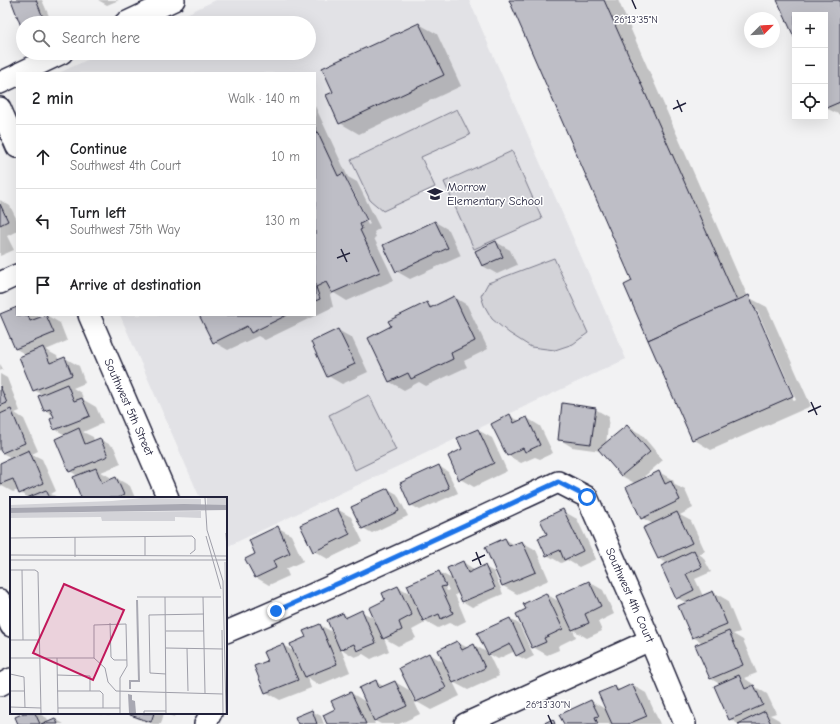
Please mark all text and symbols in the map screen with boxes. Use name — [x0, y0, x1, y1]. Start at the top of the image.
north arrow — [744, 12, 780, 48]
map controls — [792, 12, 828, 120]
button: + — [792, 12, 828, 48]
text: 26°13'35"N — [614, 14, 658, 26]
search box — [16, 16, 316, 60]
icon: search — [30, 27, 52, 49]
text: Search here — [62, 29, 140, 47]
button: − — [792, 48, 828, 84]
button: locate — [792, 84, 828, 120]
text: 2 min — [32, 89, 73, 108]
text: Walk · 140 m — [228, 91, 300, 106]
text: Continue — [70, 140, 127, 158]
icon: ahead — [32, 146, 54, 168]
text: 10 m — [272, 149, 300, 164]
text: Southwest 4th Court — [70, 158, 181, 173]
place label: Morrow Elementary School — [447, 180, 543, 208]
school or university icon: Morrow Elementary School — [426, 185, 444, 203]
text: Turn left — [70, 204, 126, 222]
icon: left — [32, 210, 54, 232]
text: 130 m — [265, 213, 300, 228]
text: Southwest 75th Way — [70, 222, 180, 237]
icon: arrive — [32, 274, 54, 296]
text: Arrive at destination — [70, 276, 201, 294]
street label: Southwest 5th Street — [101, 356, 157, 458]
route start — [578, 488, 596, 506]
inset map — [10, 497, 227, 714]
street label: Southwest 4th Court — [603, 546, 657, 645]
route end — [267, 602, 285, 620]
text: 26°13'30"N — [526, 699, 570, 711]

